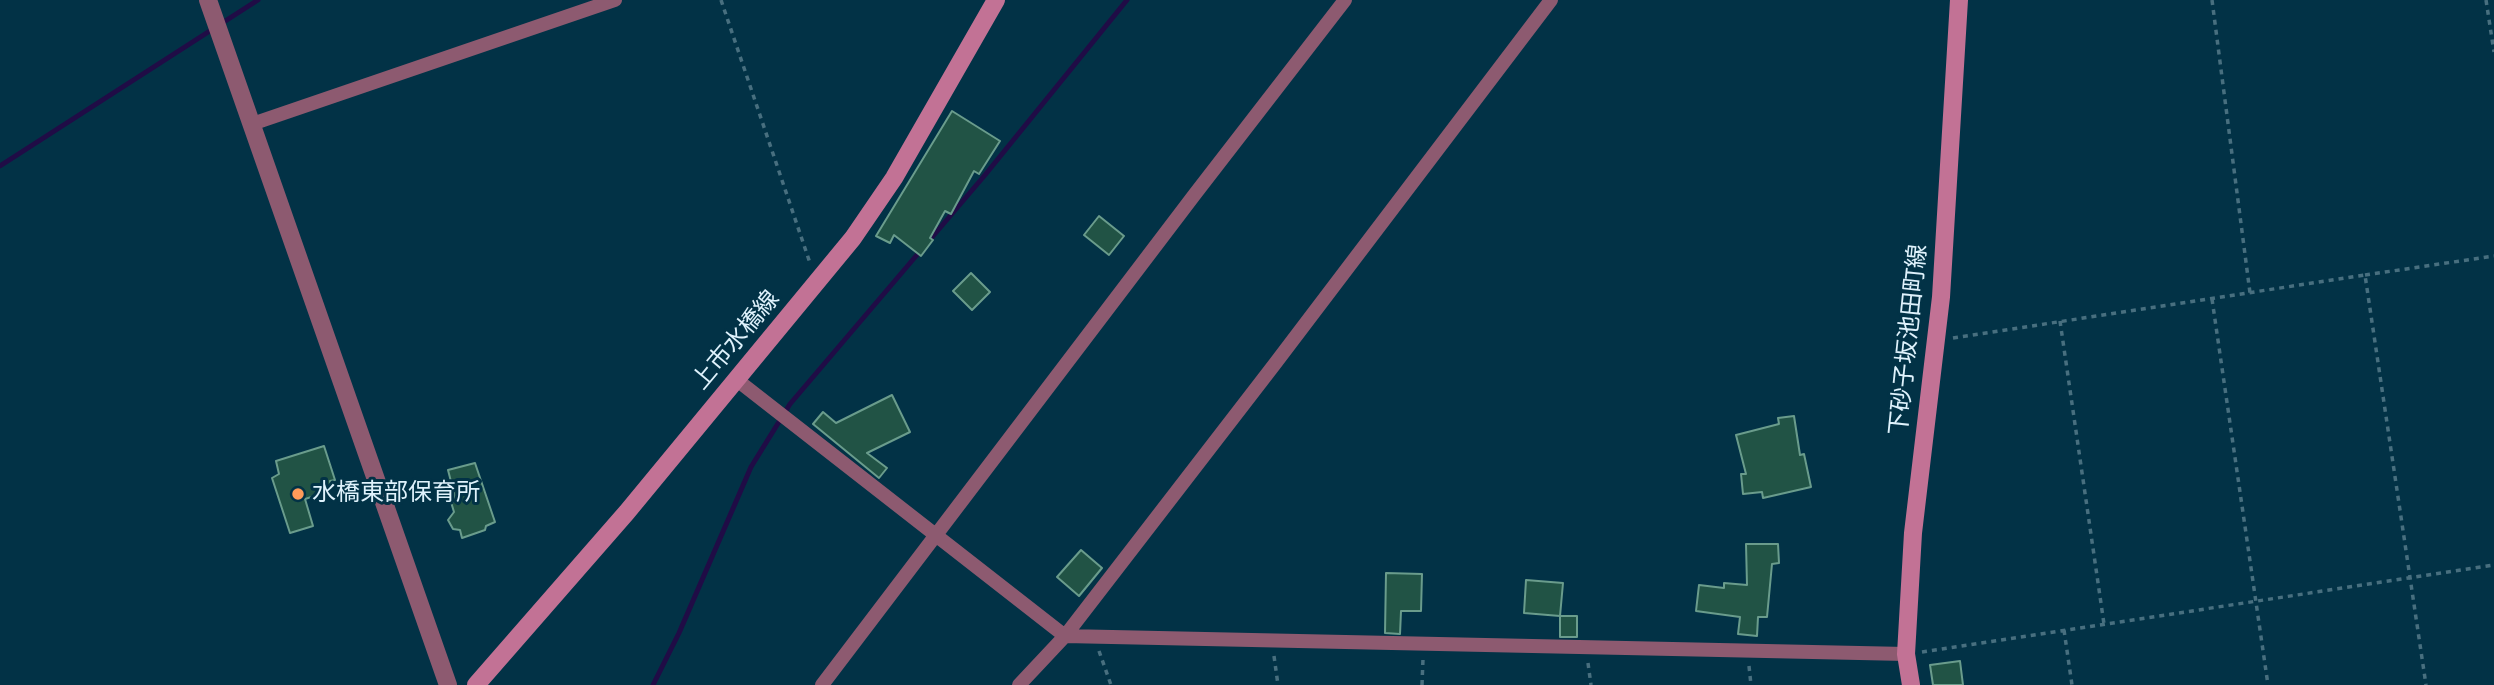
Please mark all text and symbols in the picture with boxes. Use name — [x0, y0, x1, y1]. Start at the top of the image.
street label: 下砂子坂池田町線 — [1886, 243, 1934, 437]
street label: 上市水橋線 — [687, 286, 787, 396]
place label: 水橋東部保育所 — [312, 480, 480, 508]
marker: 水橋東部保育所 — [290, 486, 306, 502]

